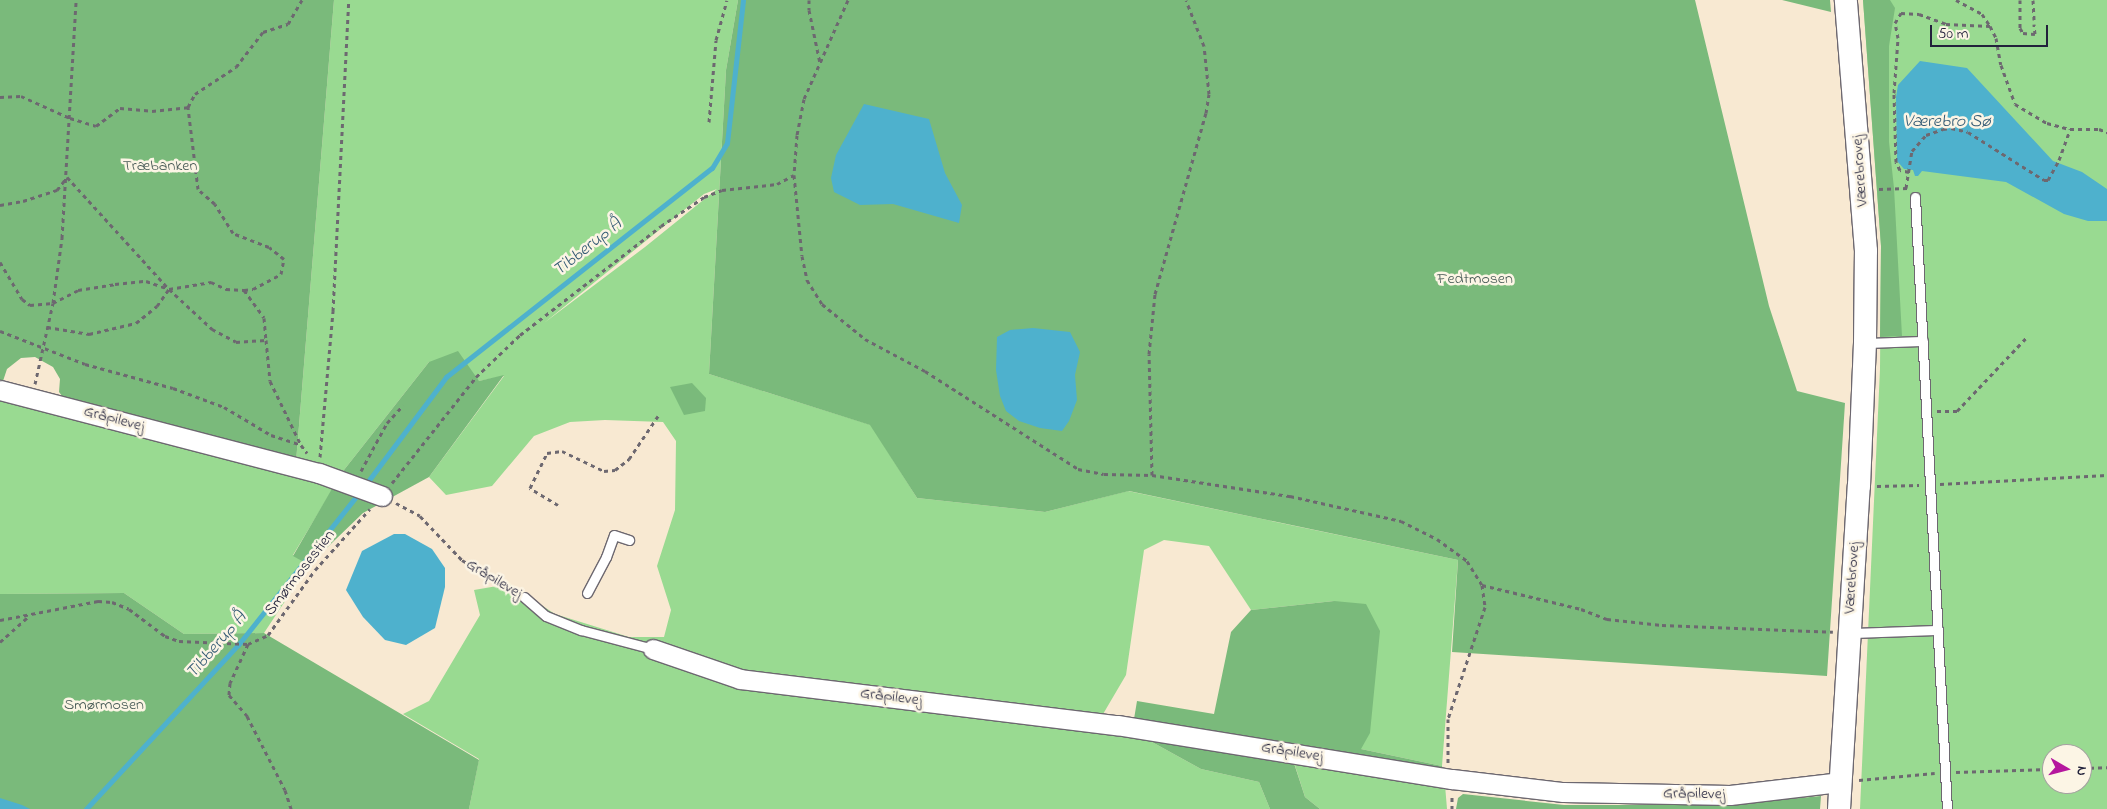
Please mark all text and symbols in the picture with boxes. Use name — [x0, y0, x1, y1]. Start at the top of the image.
scale bar — [1932, 15, 2050, 47]
text: 50 m — [1938, 23, 1968, 45]
water label: Værebro Sø — [1903, 111, 1991, 133]
street label: Værebrovej — [1848, 134, 1872, 208]
park label: Træbanken — [123, 156, 197, 176]
water label: Tibberup Å — [549, 214, 627, 282]
park label: Fedtmosen — [1437, 269, 1513, 289]
street label: Gråpilevej — [82, 402, 146, 436]
street label: Smørmosestien — [261, 526, 339, 620]
street label: Værebrovej — [1840, 541, 1864, 615]
street label: Gråpilevej — [462, 555, 526, 603]
water label: Tibberup Å — [182, 608, 252, 684]
street label: Gråpilevej — [859, 684, 923, 710]
park label: Smørmosen — [64, 695, 144, 715]
street label: Gråpilevej — [1260, 738, 1324, 766]
north arrow — [2042, 744, 2092, 794]
text: N — [2070, 765, 2092, 777]
street label: Gråpilevej — [1663, 784, 1725, 804]

